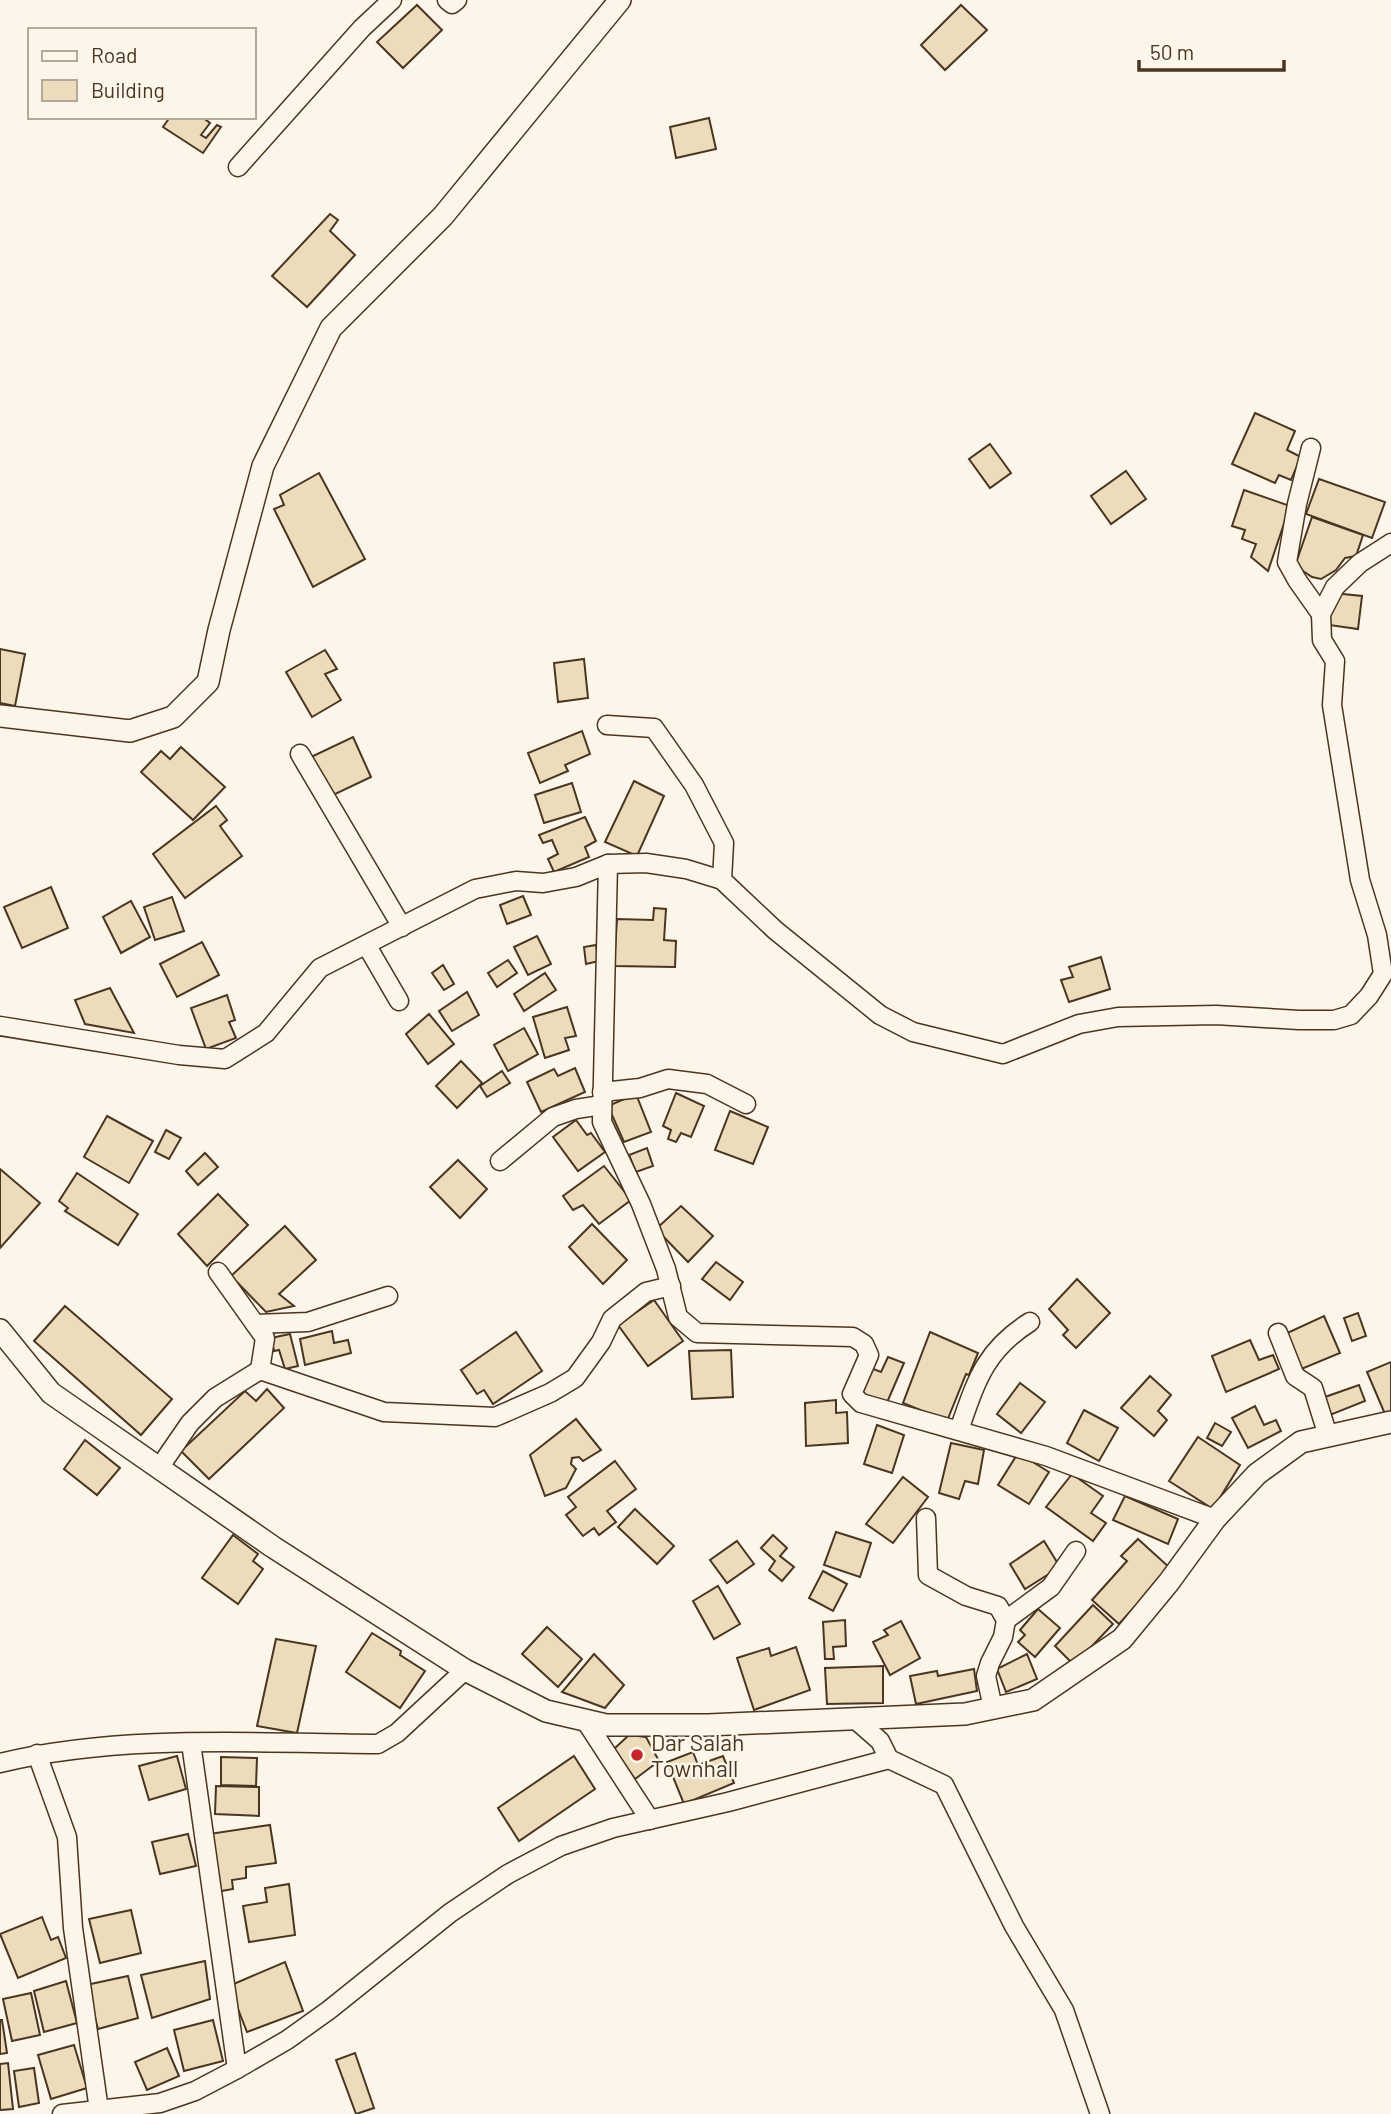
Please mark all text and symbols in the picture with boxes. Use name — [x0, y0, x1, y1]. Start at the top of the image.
legend — [28, 28, 256, 119]
scale bar — [1139, 28, 1284, 72]
text: 50 m — [1150, 39, 1194, 64]
text: Road — [91, 42, 137, 67]
text: Building — [91, 77, 165, 102]
place label: Dar Salah Townhall — [651, 1728, 744, 1782]
marker: Dar Salah Townhall — [629, 1747, 645, 1763]

